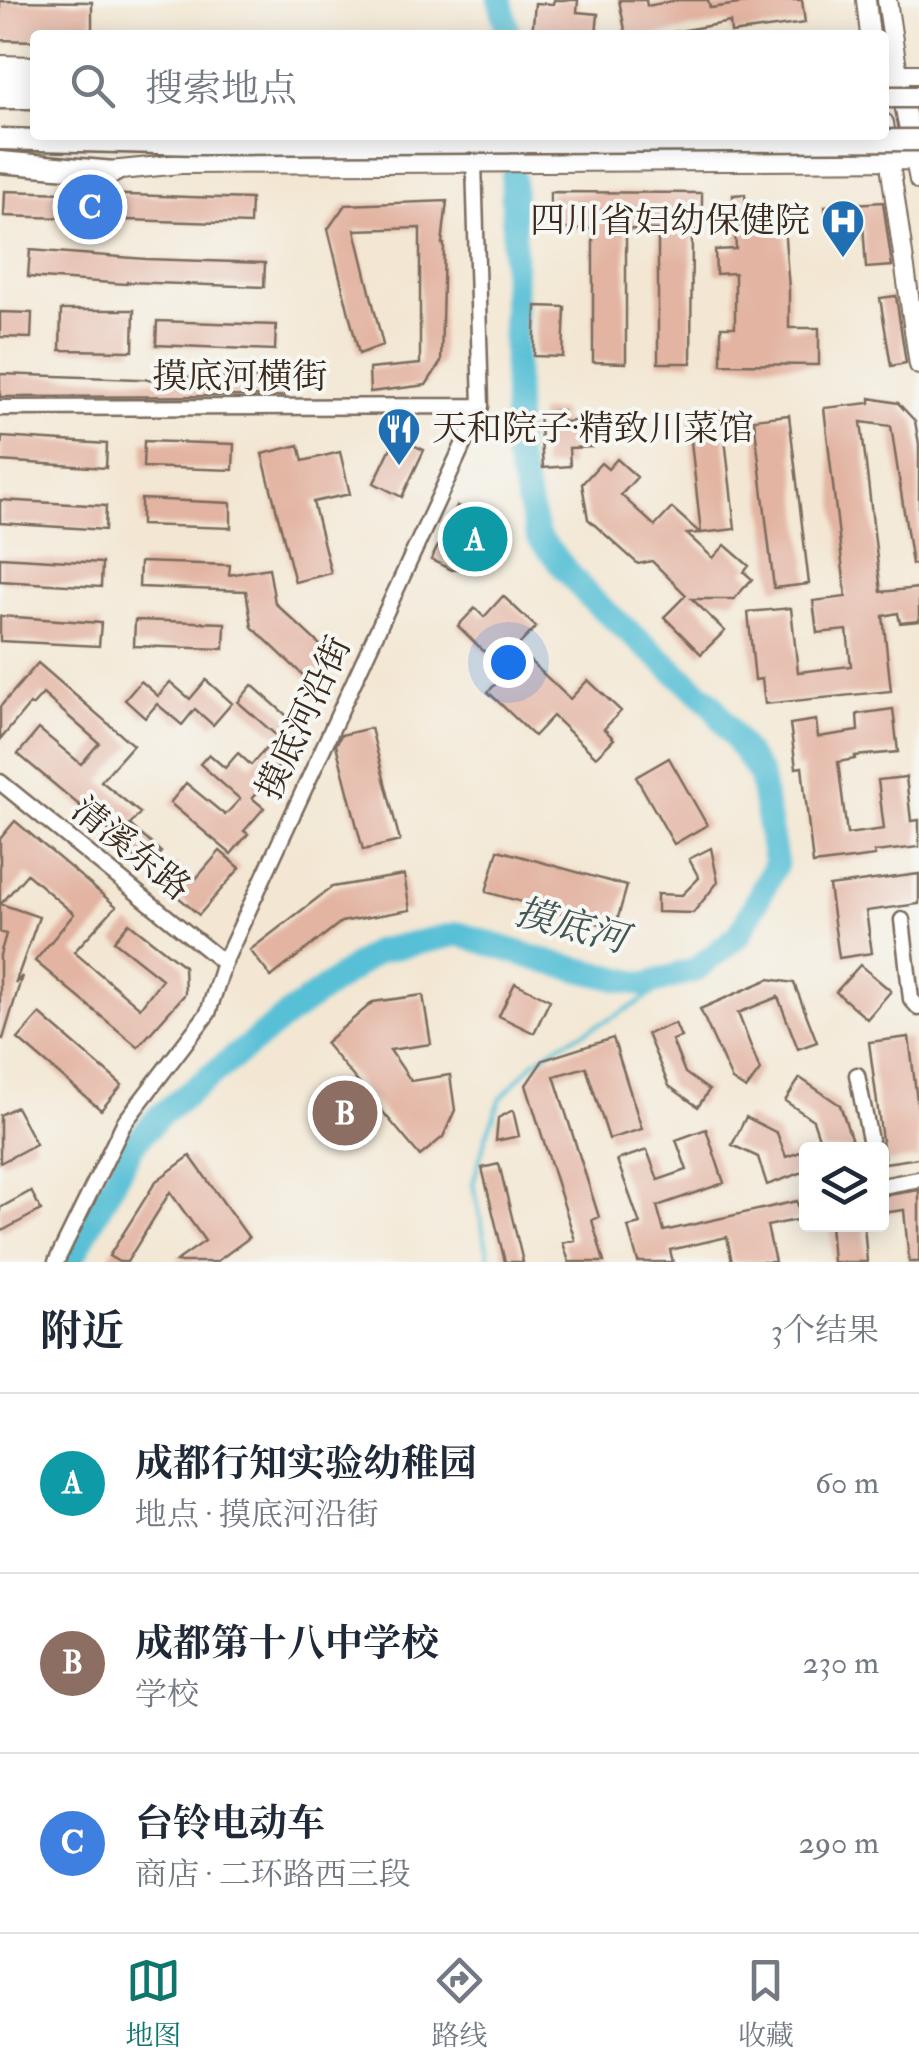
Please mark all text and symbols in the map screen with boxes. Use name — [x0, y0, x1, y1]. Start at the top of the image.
search box — [30, 30, 889, 140]
icon: search — [65, 58, 120, 113]
text: 搜索地点 — [145, 65, 297, 113]
pin: C — [58, 170, 122, 244]
hospital icon: 四川省妇幼保健院 — [820, 198, 866, 259]
place label: 四川省妇幼保健院 — [530, 199, 810, 243]
street label: 摸底河横街 — [152, 355, 328, 399]
restaurant icon: 天和院子·精致川菜馆 — [376, 406, 422, 467]
place label: 天和院子·精致川菜馆 — [432, 407, 754, 451]
pin: A — [442, 502, 508, 576]
street label: 摸底河沿街 — [247, 629, 361, 807]
your location — [483, 637, 534, 688]
street label: 清溪东路 — [63, 788, 199, 910]
water label: 摸底河 — [510, 888, 638, 965]
pin: B — [312, 1076, 378, 1150]
map controls — [799, 1142, 889, 1232]
button: layers — [799, 1142, 889, 1232]
text: 附近 — [40, 1306, 124, 1358]
text: 3个结果 — [771, 1311, 879, 1351]
text: 成都行知实验幼稚园 — [135, 1440, 477, 1488]
text: A — [62, 1463, 83, 1503]
text: 60 m — [815, 1463, 879, 1503]
text: 地点 · 摸底河沿街 — [135, 1495, 379, 1535]
text: 成都第十八中学校 — [135, 1620, 439, 1668]
text: B — [62, 1643, 83, 1683]
text: 230 m — [803, 1643, 879, 1683]
text: 学校 — [135, 1675, 199, 1715]
text: 台铃电动车 — [135, 1800, 325, 1848]
text: C — [61, 1823, 84, 1863]
text: 290 m — [798, 1823, 879, 1863]
text: 商店 · 二环路西三段 — [135, 1855, 411, 1895]
tab: 地图 — [125, 1953, 181, 2054]
tab: 路线 — [431, 1953, 488, 2054]
tab: 收藏 — [738, 1953, 794, 2054]

